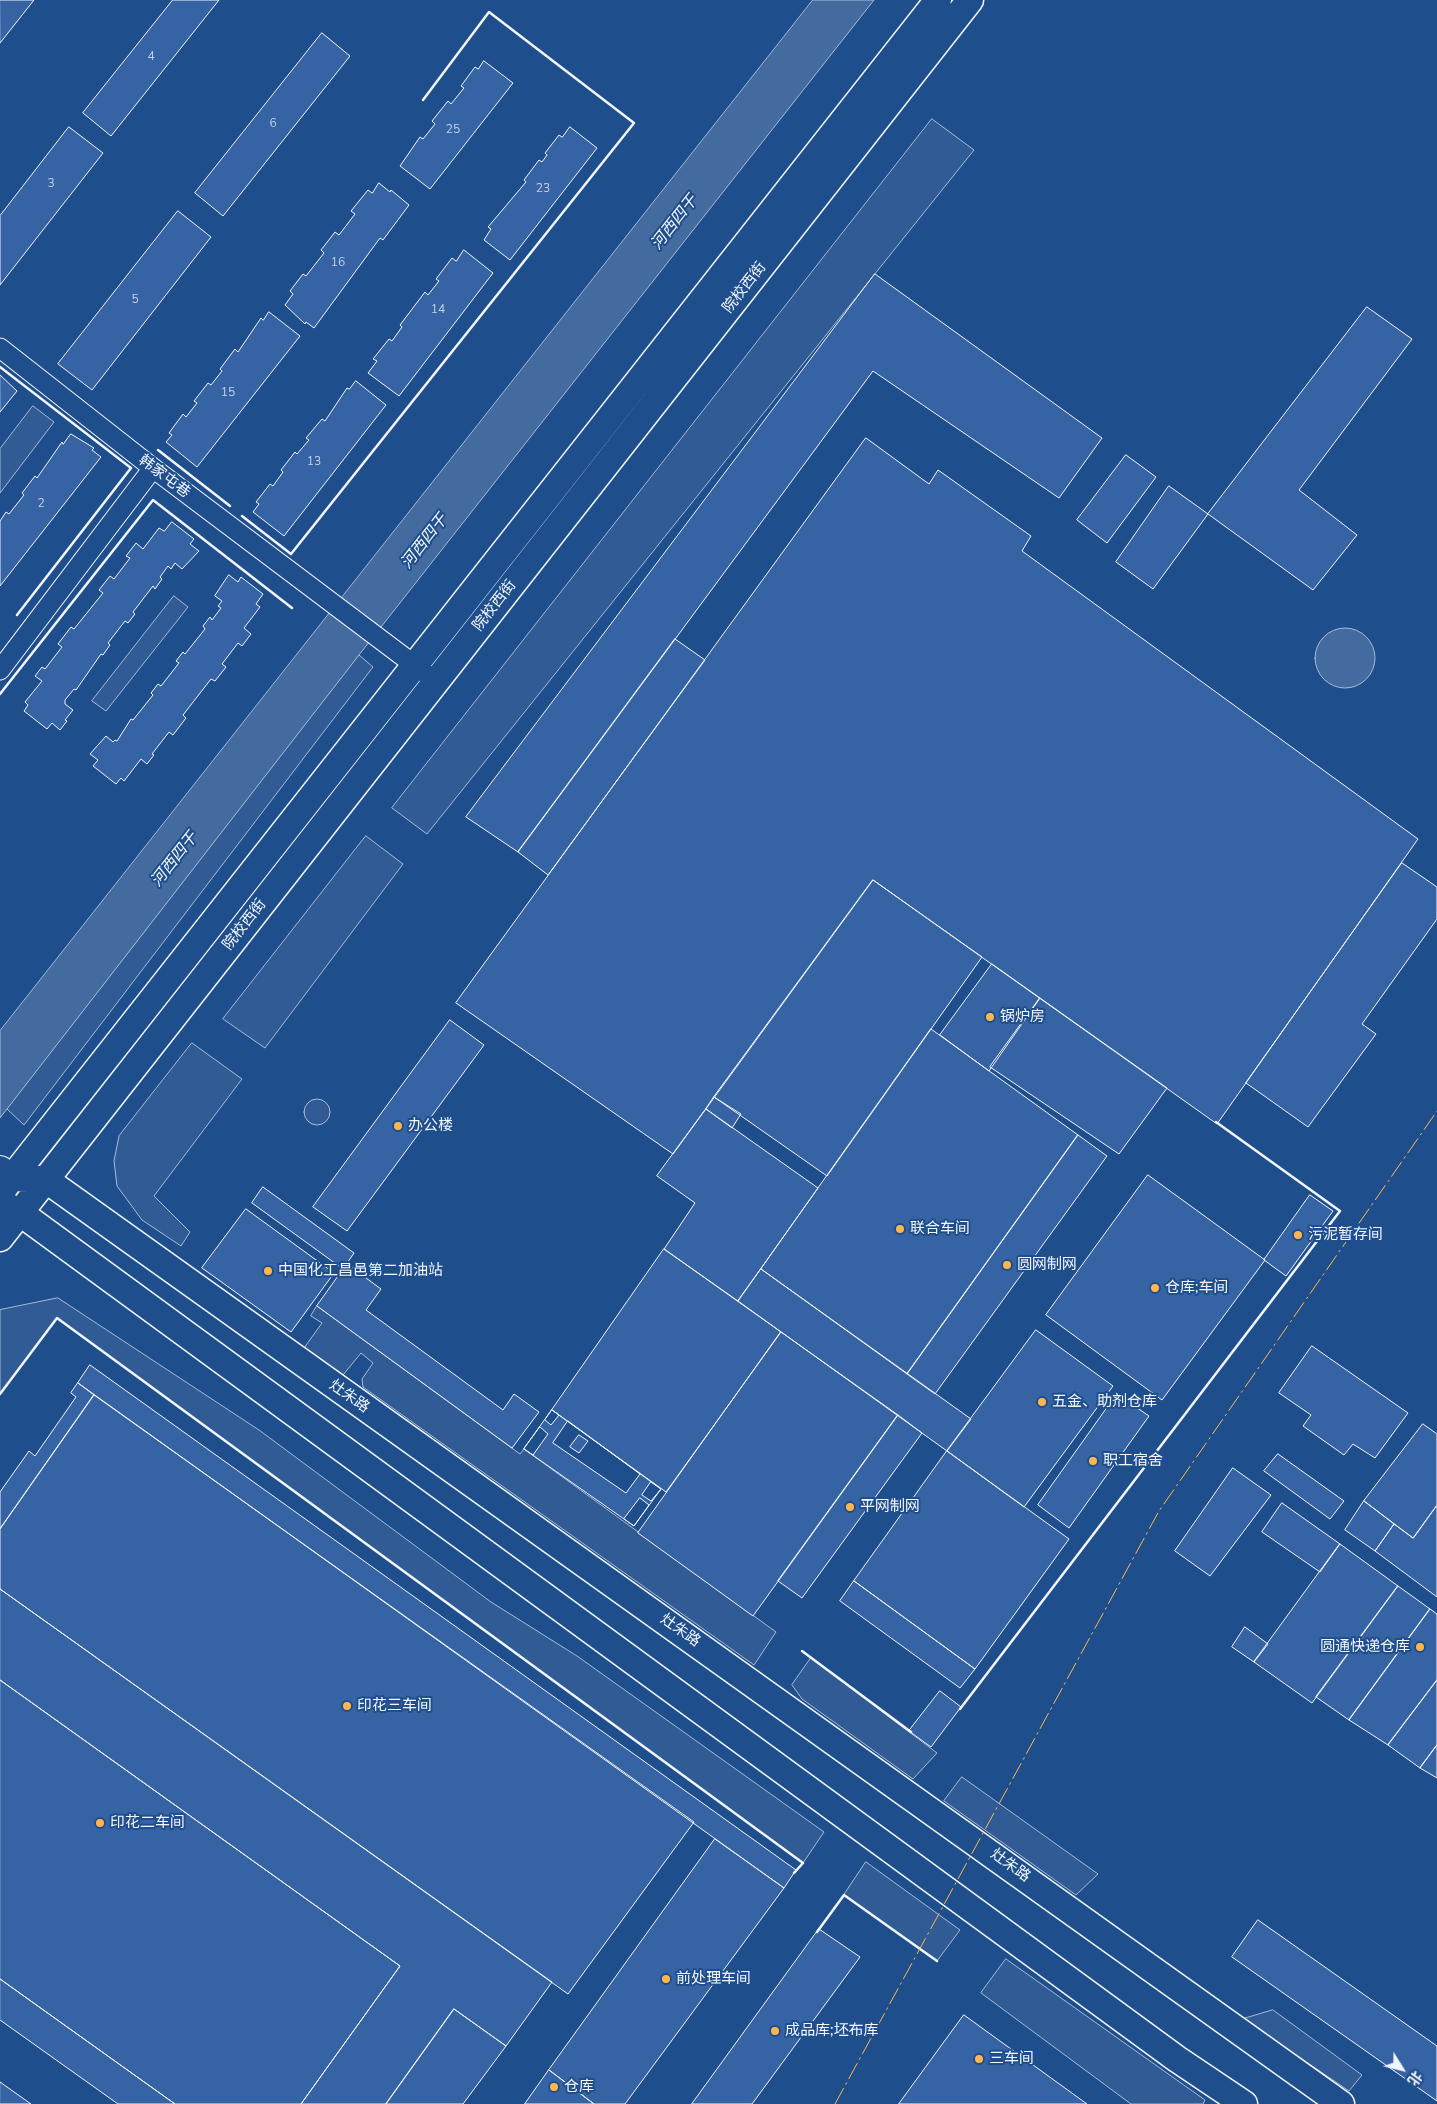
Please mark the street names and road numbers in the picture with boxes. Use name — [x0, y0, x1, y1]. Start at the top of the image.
street label: 院校西街 — [719, 259, 771, 317]
street label: 韩家屯巷 — [135, 452, 193, 502]
street label: 院校西街 — [469, 577, 521, 635]
street label: 院校西街 — [219, 896, 271, 954]
street label: 灶朱路 — [325, 1377, 373, 1417]
street label: 灶朱路 — [656, 1611, 704, 1651]
street label: 灶朱路 — [987, 1845, 1033, 1887]

